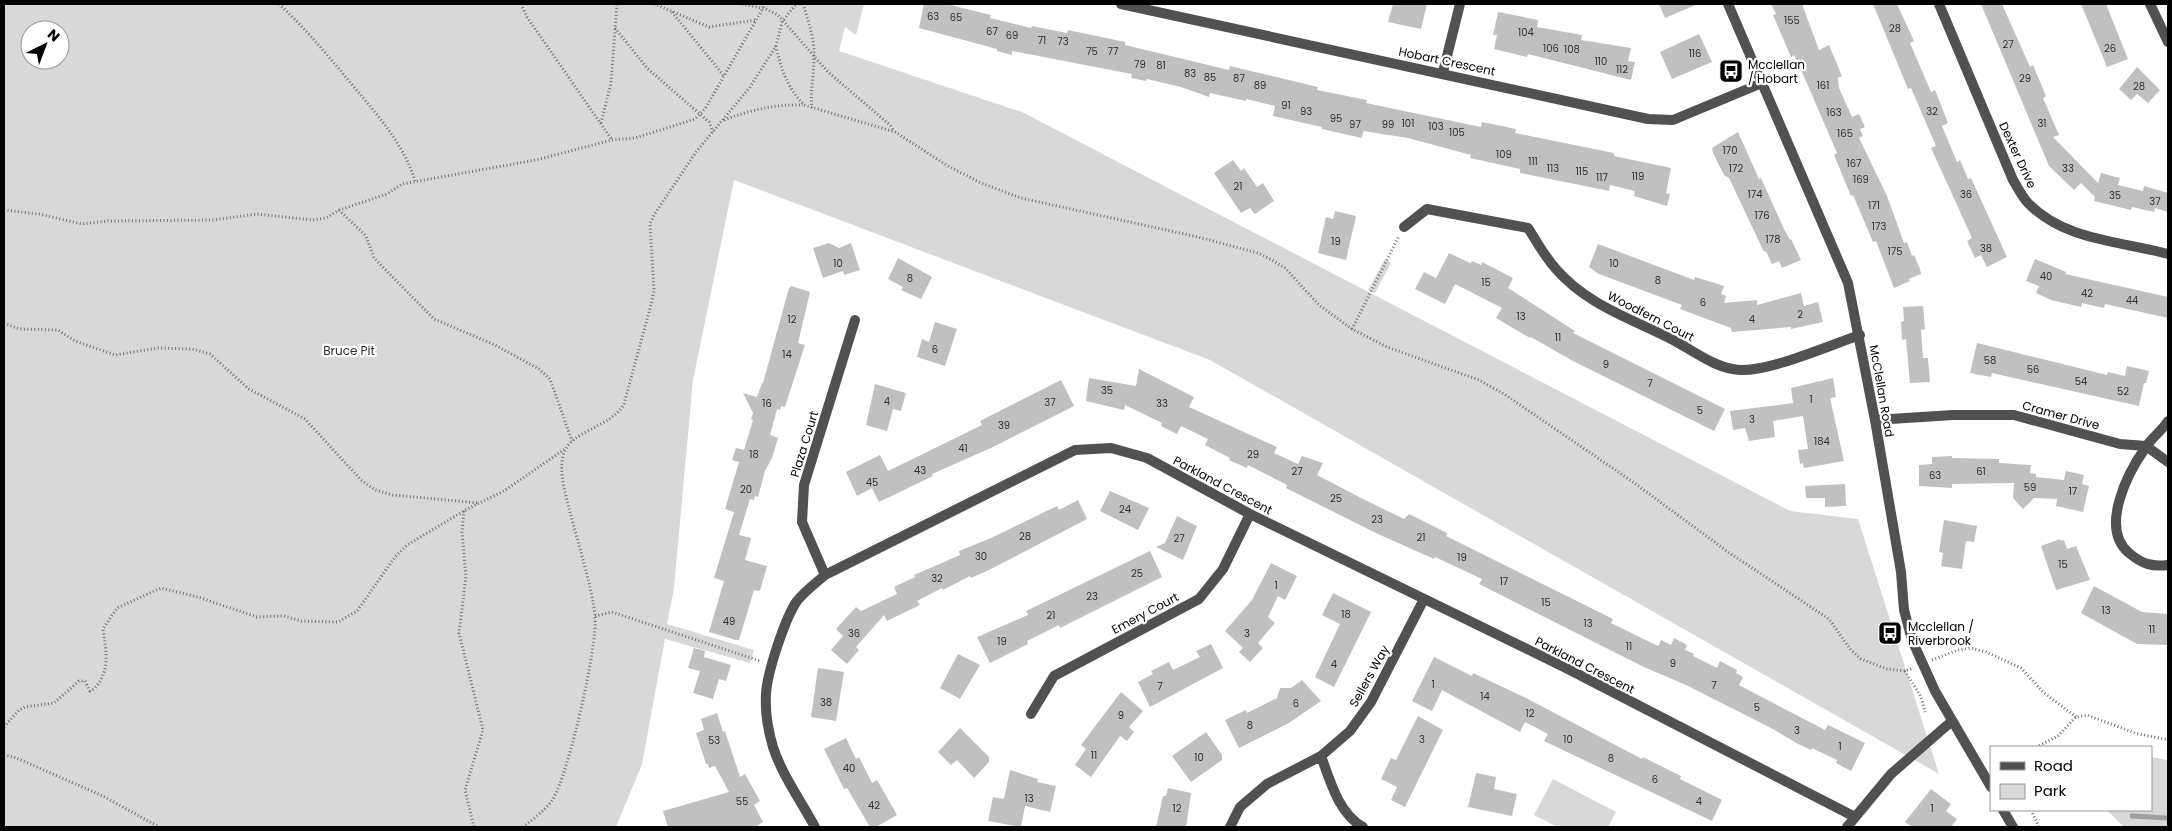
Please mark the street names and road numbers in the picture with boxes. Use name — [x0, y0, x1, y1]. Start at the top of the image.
street label: Hobart Crescent — [1397, 42, 1497, 80]
street label: Dexter Drive — [1995, 119, 2041, 191]
street label: Woodfern Court — [1605, 287, 1697, 345]
street label: McClellan Road — [1866, 344, 1898, 438]
street label: Cramer Drive — [2020, 397, 2102, 433]
street label: Plaza Court — [786, 409, 822, 479]
street label: Parkland Crescent — [1170, 452, 1276, 518]
street label: Emery Court — [1108, 588, 1182, 638]
street label: Parkland Crescent — [1532, 632, 1638, 698]
street label: Sellers Way — [1345, 642, 1393, 710]

